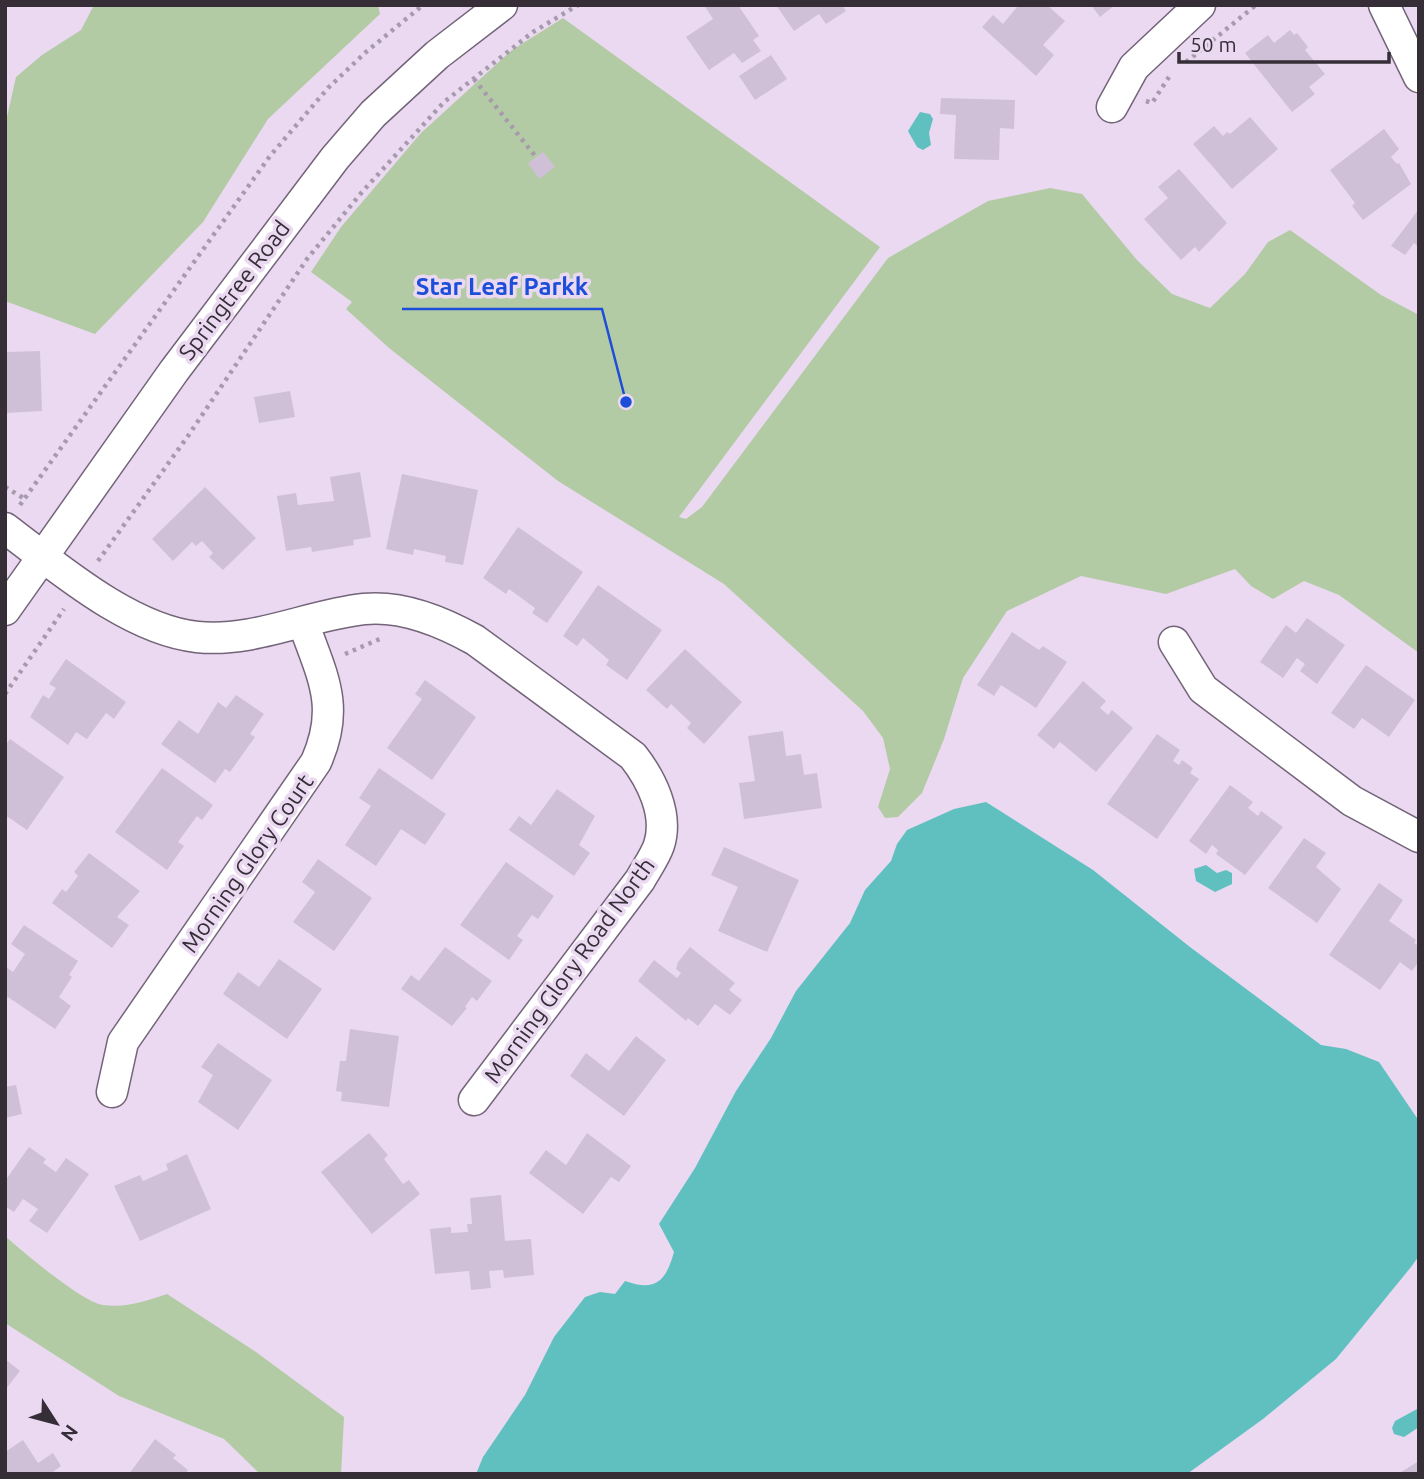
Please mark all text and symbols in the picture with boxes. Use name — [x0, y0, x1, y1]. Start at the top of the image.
scale bar — [1179, 21, 1389, 65]
text: 50 m — [1190, 32, 1237, 56]
street label: Springtree Road — [174, 216, 294, 364]
callout: Star Leaf Parkk — [402, 264, 602, 309]
text: Star Leaf Parkk — [416, 273, 589, 300]
street label: Morning Glory Court — [176, 769, 318, 957]
street label: Morning Glory Road North — [479, 853, 659, 1087]
north arrow — [21, 1388, 91, 1458]
text: N — [57, 1421, 83, 1445]

